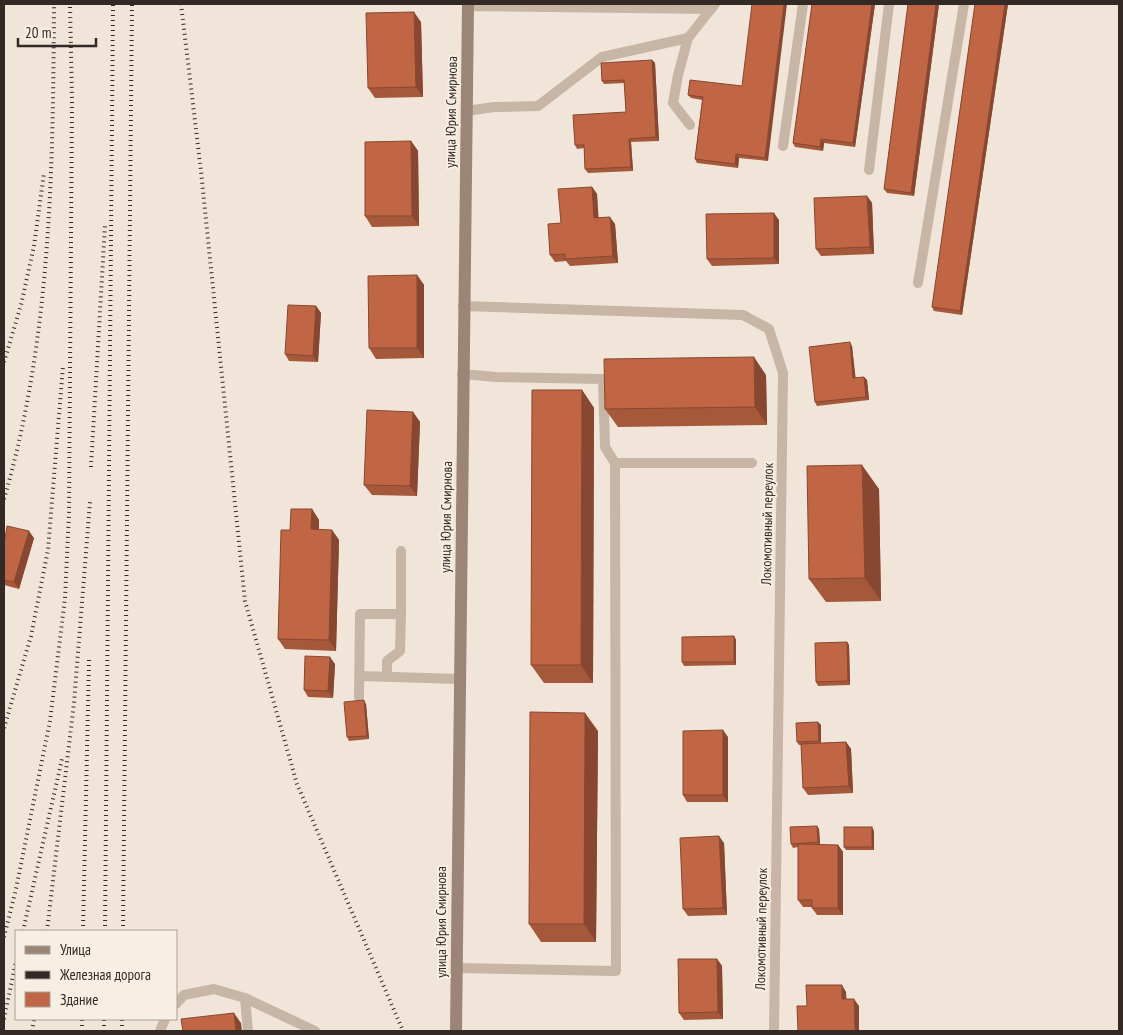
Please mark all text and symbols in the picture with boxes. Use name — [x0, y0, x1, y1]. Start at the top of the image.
scale bar — [18, 15, 95, 47]
text: 20 m — [25, 23, 51, 42]
street label: улица Юрия Смирнова — [441, 56, 461, 168]
street label: улица Юрия Смирнова — [436, 461, 456, 573]
street label: Локомотивный переулок — [757, 462, 777, 586]
street label: улица Юрия Смирнова — [432, 866, 450, 978]
street label: Локомотивный переулок — [751, 867, 771, 991]
legend — [15, 930, 178, 1020]
text: Улица — [60, 940, 91, 959]
text: Железная дорога — [59, 965, 151, 984]
text: Здание — [60, 990, 98, 1009]

